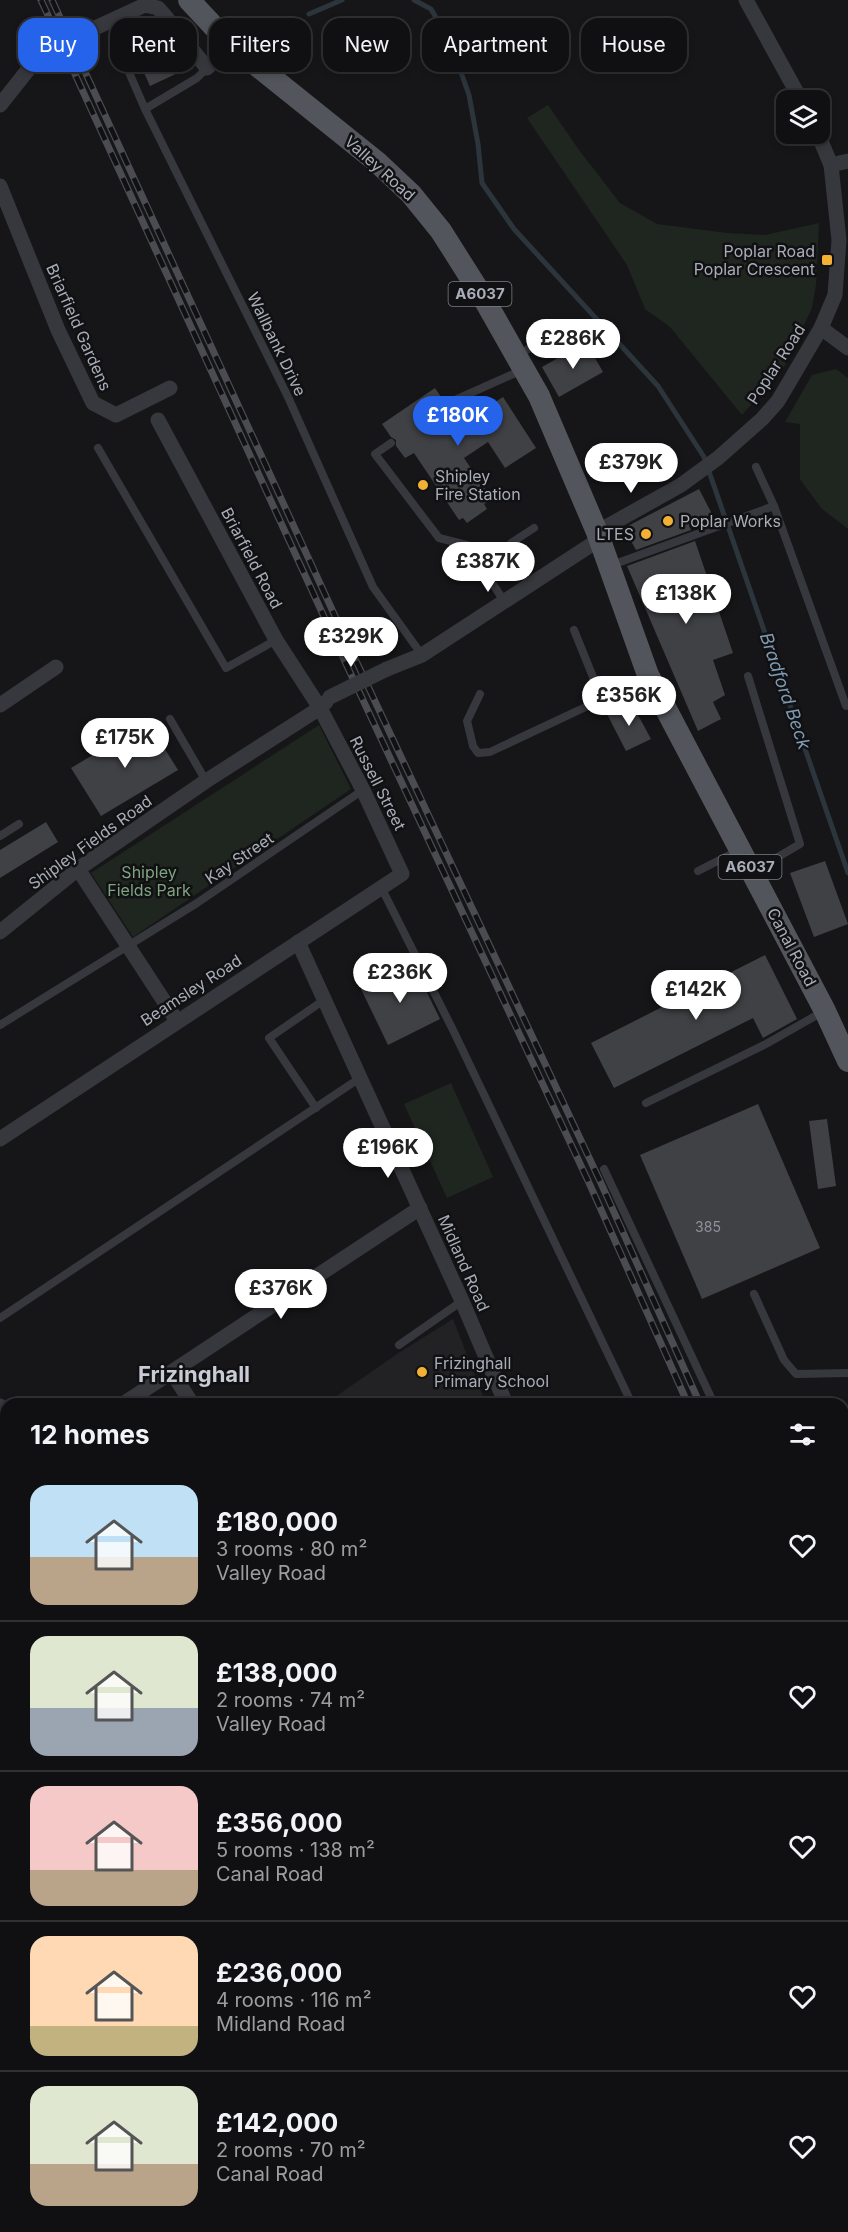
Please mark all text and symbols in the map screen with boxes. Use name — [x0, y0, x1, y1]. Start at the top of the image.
chip: Buy — [18, 18, 98, 72]
chip: Rent — [110, 18, 197, 72]
chip: Filters — [209, 18, 311, 72]
chip: New — [323, 18, 410, 72]
chip: Apartment — [422, 18, 569, 72]
chip: House — [581, 18, 687, 72]
map controls — [776, 90, 830, 144]
button: layers — [776, 90, 830, 144]
street label: Valley Road — [341, 131, 419, 205]
place label: Poplar Road Poplar Crescent — [694, 241, 815, 279]
marker: Poplar Road Poplar Crescent — [820, 253, 834, 267]
street label: Briarfield Gardens — [42, 260, 116, 394]
road number: A6037 — [448, 282, 512, 306]
street label: Wallbank Drive — [243, 289, 311, 399]
pin: £286K — [531, 319, 615, 370]
street label: Poplar Road — [743, 320, 809, 408]
text: £286K — [540, 326, 606, 350]
pin: £180K — [416, 396, 500, 447]
text: £180K — [427, 403, 489, 427]
pin: £379K — [589, 443, 673, 494]
text: £379K — [599, 450, 663, 474]
place label: Shipley Fire Station — [435, 466, 521, 504]
marker: Shipley Fire Station — [416, 478, 430, 492]
street label: Briarfield Road — [217, 504, 287, 612]
place label: Poplar Works — [680, 511, 781, 531]
marker: Poplar Works — [661, 514, 675, 528]
place label: LTES — [596, 524, 634, 544]
marker: LTES — [639, 527, 653, 541]
pin: £387K — [446, 542, 530, 593]
text: £387K — [456, 549, 520, 573]
pin: £138K — [644, 574, 728, 625]
text: £138K — [655, 581, 717, 605]
pin: £329K — [309, 617, 393, 668]
text: £329K — [318, 624, 384, 648]
water label: Bradford Beck — [756, 630, 816, 753]
pin: £356K — [587, 676, 671, 727]
text: £356K — [596, 683, 662, 707]
pin: £175K — [83, 718, 167, 769]
text: £175K — [95, 725, 155, 749]
street label: Russell Street — [346, 732, 410, 834]
street label: Shipley Fields Road — [24, 791, 156, 893]
street label: Kay Street — [201, 828, 277, 888]
road number: A6037 — [718, 855, 782, 879]
park label: Shipley Fields Park — [107, 862, 191, 900]
street label: Canal Road — [763, 904, 821, 990]
street label: Beamsley Road — [137, 950, 245, 1030]
pin: £236K — [358, 953, 442, 1004]
text: £236K — [367, 960, 433, 984]
pin: £142K — [654, 970, 738, 1021]
text: £142K — [665, 977, 727, 1001]
pin: £196K — [346, 1128, 430, 1179]
text: £196K — [357, 1135, 419, 1159]
street label: Midland Road — [434, 1212, 494, 1314]
house number: 385 — [695, 1218, 721, 1235]
pin: £376K — [239, 1269, 323, 1320]
text: £376K — [249, 1276, 313, 1300]
place label: Frizinghall Primary School — [434, 1353, 549, 1391]
district label: Frizinghall — [138, 1361, 250, 1387]
marker: Frizinghall Primary School — [415, 1365, 429, 1379]
icon: filters — [786, 1418, 819, 1451]
text: 12 homes — [30, 1419, 150, 1450]
text: £180,000 — [216, 1506, 338, 1537]
icon: home — [78, 1509, 150, 1581]
icon: heart — [786, 1529, 819, 1562]
text: 3 rooms · 80 m² — [216, 1537, 367, 1561]
text: Valley Road — [216, 1561, 326, 1585]
text: £138,000 — [216, 1657, 338, 1688]
icon: home — [78, 1660, 150, 1732]
icon: heart — [786, 1680, 819, 1713]
text: 2 rooms · 74 m² — [216, 1688, 365, 1712]
text: Valley Road — [216, 1712, 326, 1736]
text: £356,000 — [216, 1807, 343, 1838]
icon: home — [78, 1810, 150, 1882]
icon: heart — [786, 1830, 819, 1863]
text: 5 rooms · 138 m² — [216, 1838, 375, 1862]
text: Canal Road — [216, 1862, 324, 1886]
text: £236,000 — [216, 1957, 342, 1988]
icon: home — [78, 1960, 150, 2032]
icon: heart — [786, 1980, 819, 2013]
text: 4 rooms · 116 m² — [216, 1988, 371, 2012]
text: Midland Road — [216, 2012, 345, 2036]
text: £142,000 — [216, 2107, 338, 2138]
icon: home — [78, 2110, 150, 2182]
icon: heart — [786, 2130, 819, 2163]
text: 2 rooms · 70 m² — [216, 2138, 366, 2162]
text: Canal Road — [216, 2162, 324, 2186]

